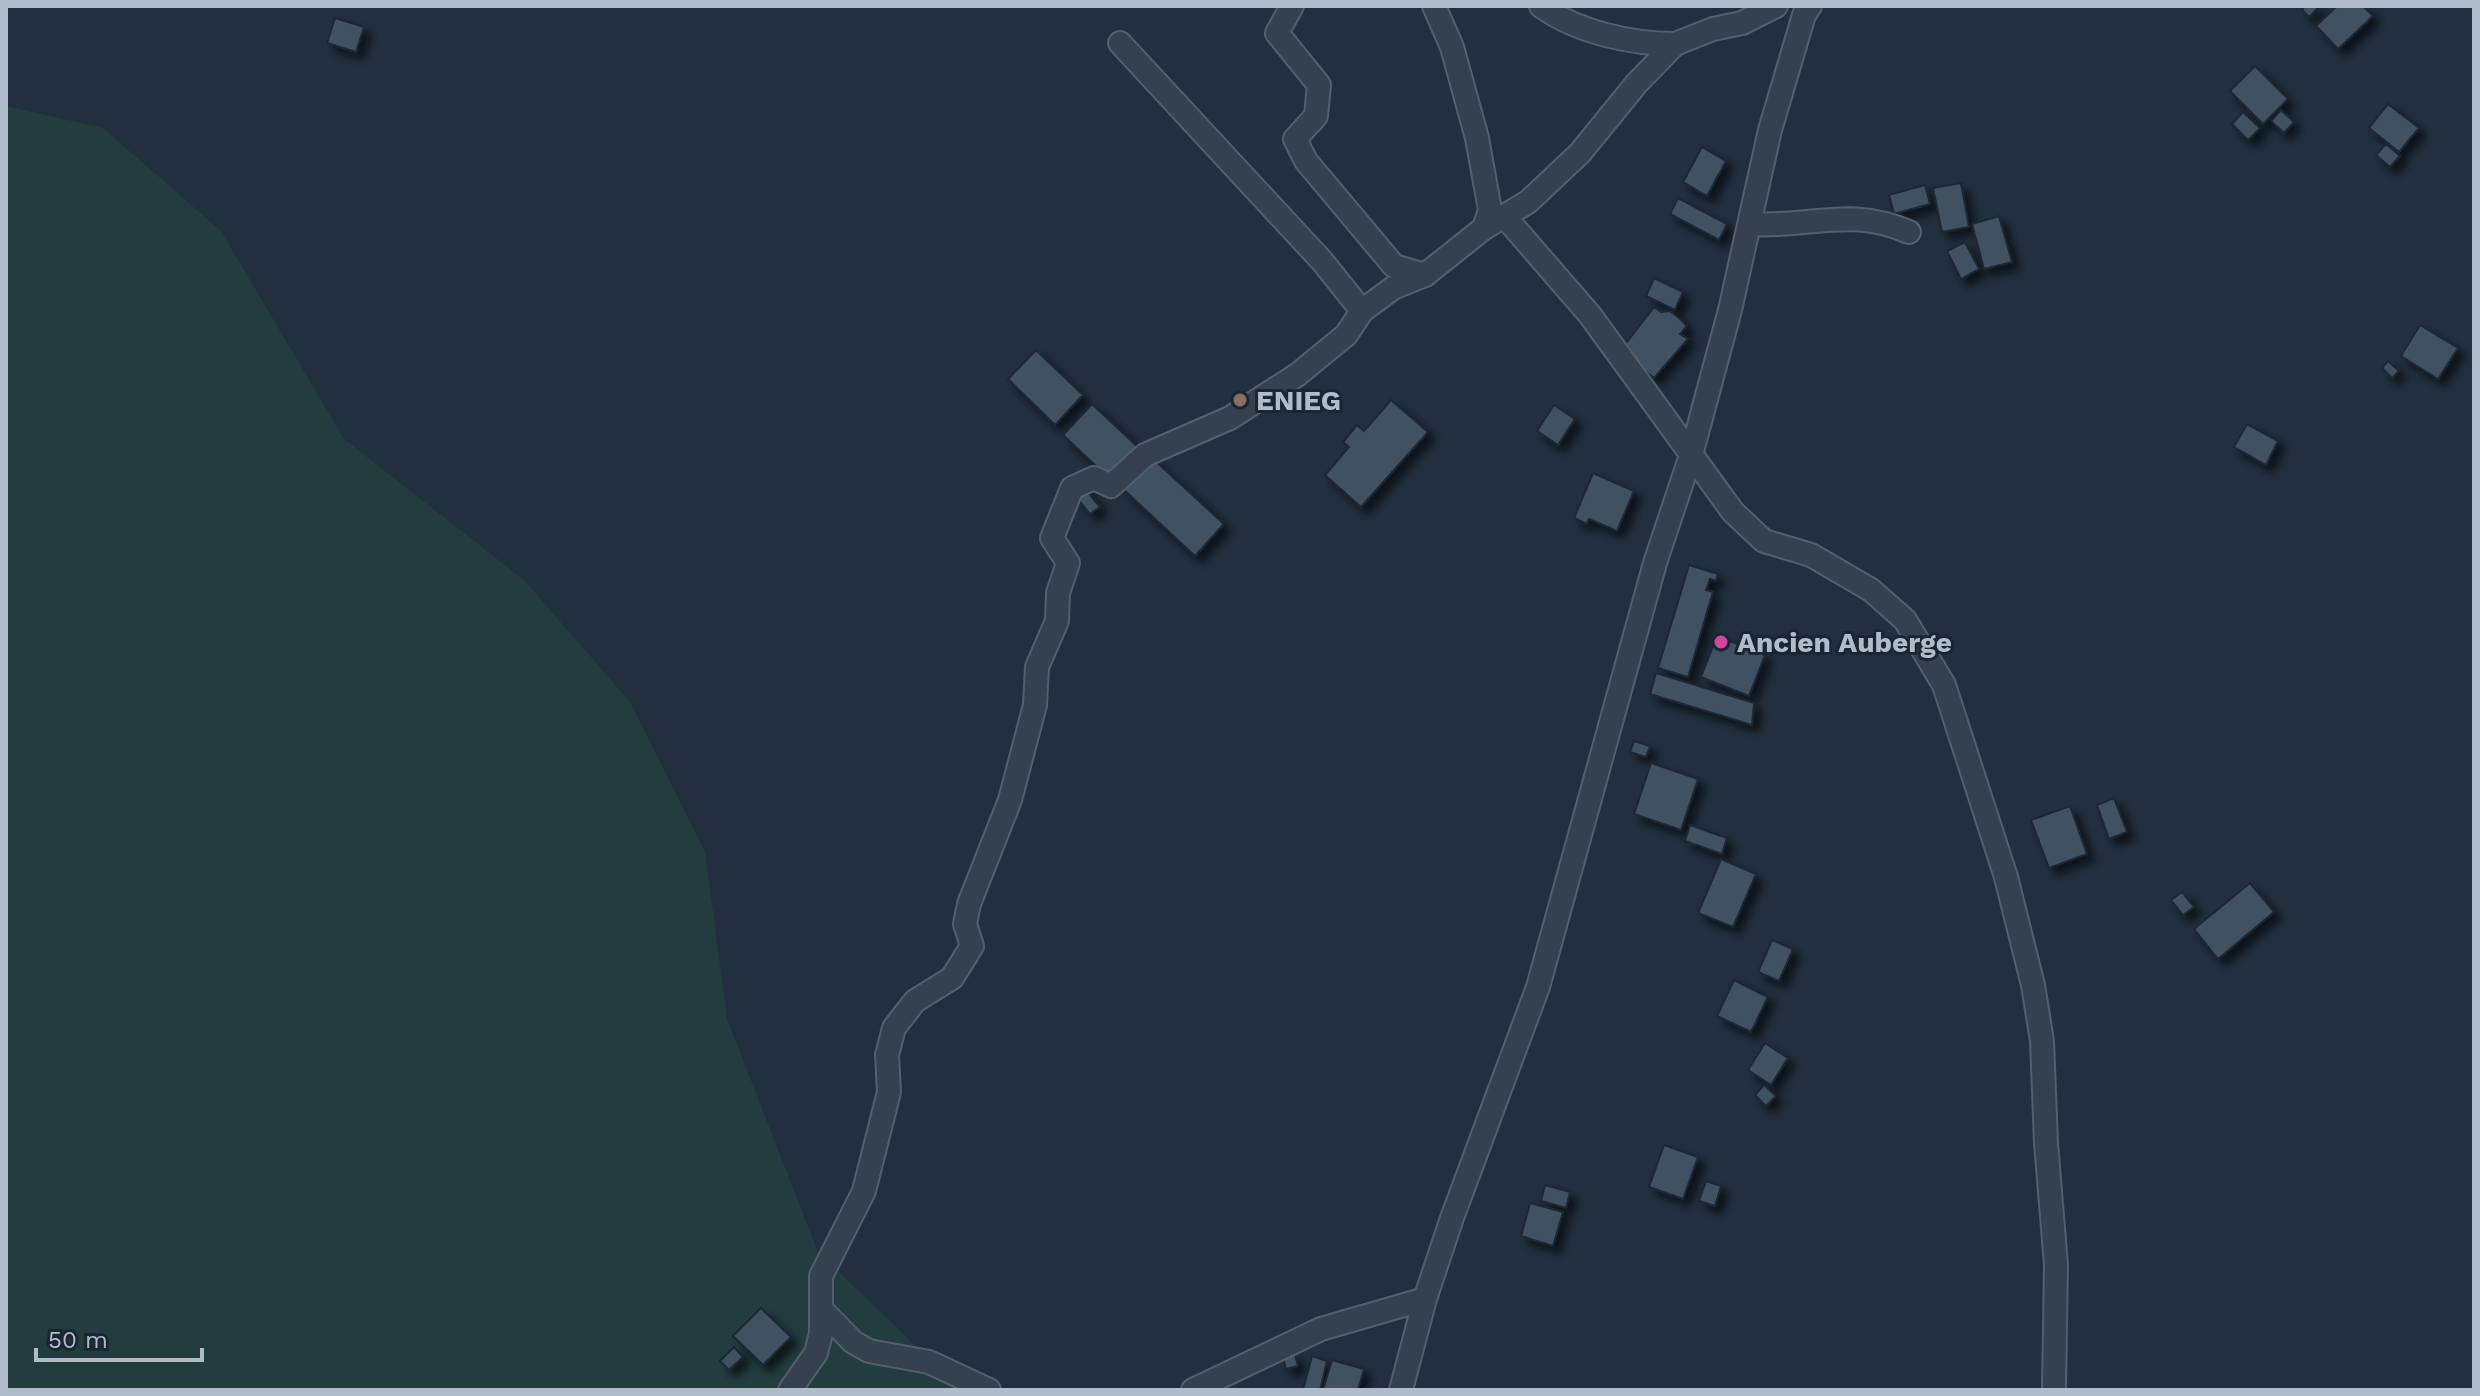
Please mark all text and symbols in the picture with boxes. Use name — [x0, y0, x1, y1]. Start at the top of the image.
place label: ENIEG — [1256, 384, 1341, 417]
marker: ENIEG — [1231, 391, 1249, 409]
place label: Ancien Auberge — [1737, 626, 1952, 659]
marker: Ancien Auberge — [1712, 633, 1730, 651]
scale bar — [36, 1312, 202, 1362]
text: 50 m — [48, 1326, 108, 1354]

